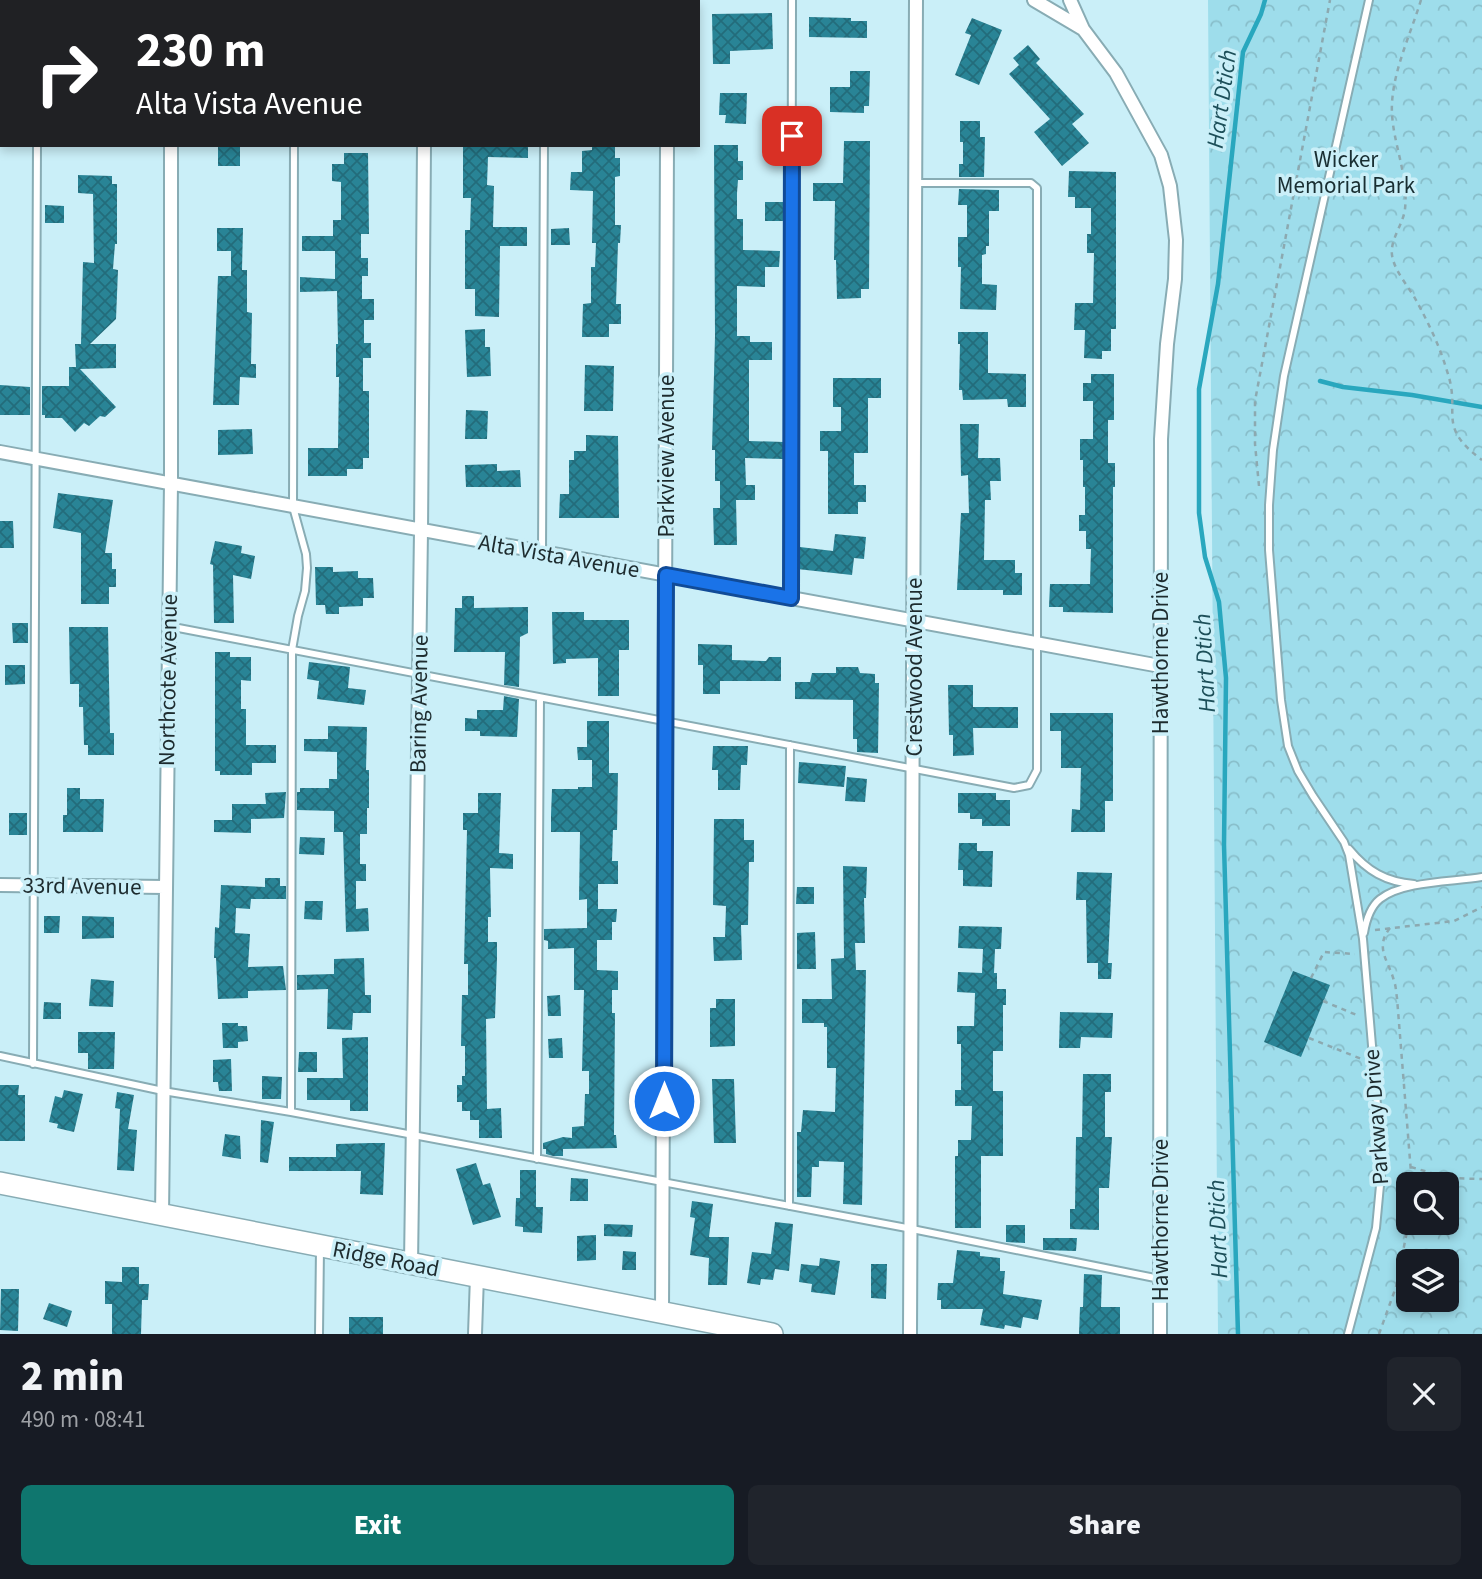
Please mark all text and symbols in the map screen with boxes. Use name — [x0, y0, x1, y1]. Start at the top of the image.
text: 230 m — [136, 16, 265, 86]
icon: right — [21, 28, 112, 119]
water label: Hart Dtich — [1198, 47, 1246, 151]
text: Alta Vista Avenue — [136, 81, 363, 127]
pin — [762, 106, 822, 166]
icon: arrive — [773, 117, 811, 155]
park label: Wicker Memorial Park — [1277, 143, 1416, 202]
street label: Parkview Avenue — [650, 375, 683, 537]
street label: Alta Vista Avenue — [476, 526, 642, 586]
street label: Hawthorne Drive — [1144, 572, 1177, 734]
street label: Crestwood Avenue — [898, 578, 931, 756]
street label: Northcote Avenue — [150, 594, 186, 766]
water label: Hart Dtich — [1185, 612, 1225, 714]
street label: Baring Avenue — [401, 635, 437, 773]
street label: 33rd Avenue — [22, 868, 142, 904]
street label: Parkway Drive — [1355, 1048, 1397, 1186]
position arrow — [627, 1064, 701, 1138]
street label: Hawthorne Drive — [1144, 1139, 1177, 1301]
map controls — [1396, 1172, 1459, 1312]
button: search — [1396, 1172, 1459, 1235]
water label: Hart Dtich — [1199, 1179, 1237, 1279]
street label: Ridge Road — [330, 1232, 442, 1286]
button: layers — [1396, 1249, 1459, 1312]
text: 2 min — [21, 1347, 124, 1407]
button: close — [1387, 1357, 1461, 1431]
text: 490 m · 08:41 — [21, 1403, 145, 1436]
button: Exit — [21, 1485, 734, 1565]
button: Share — [748, 1485, 1461, 1565]

